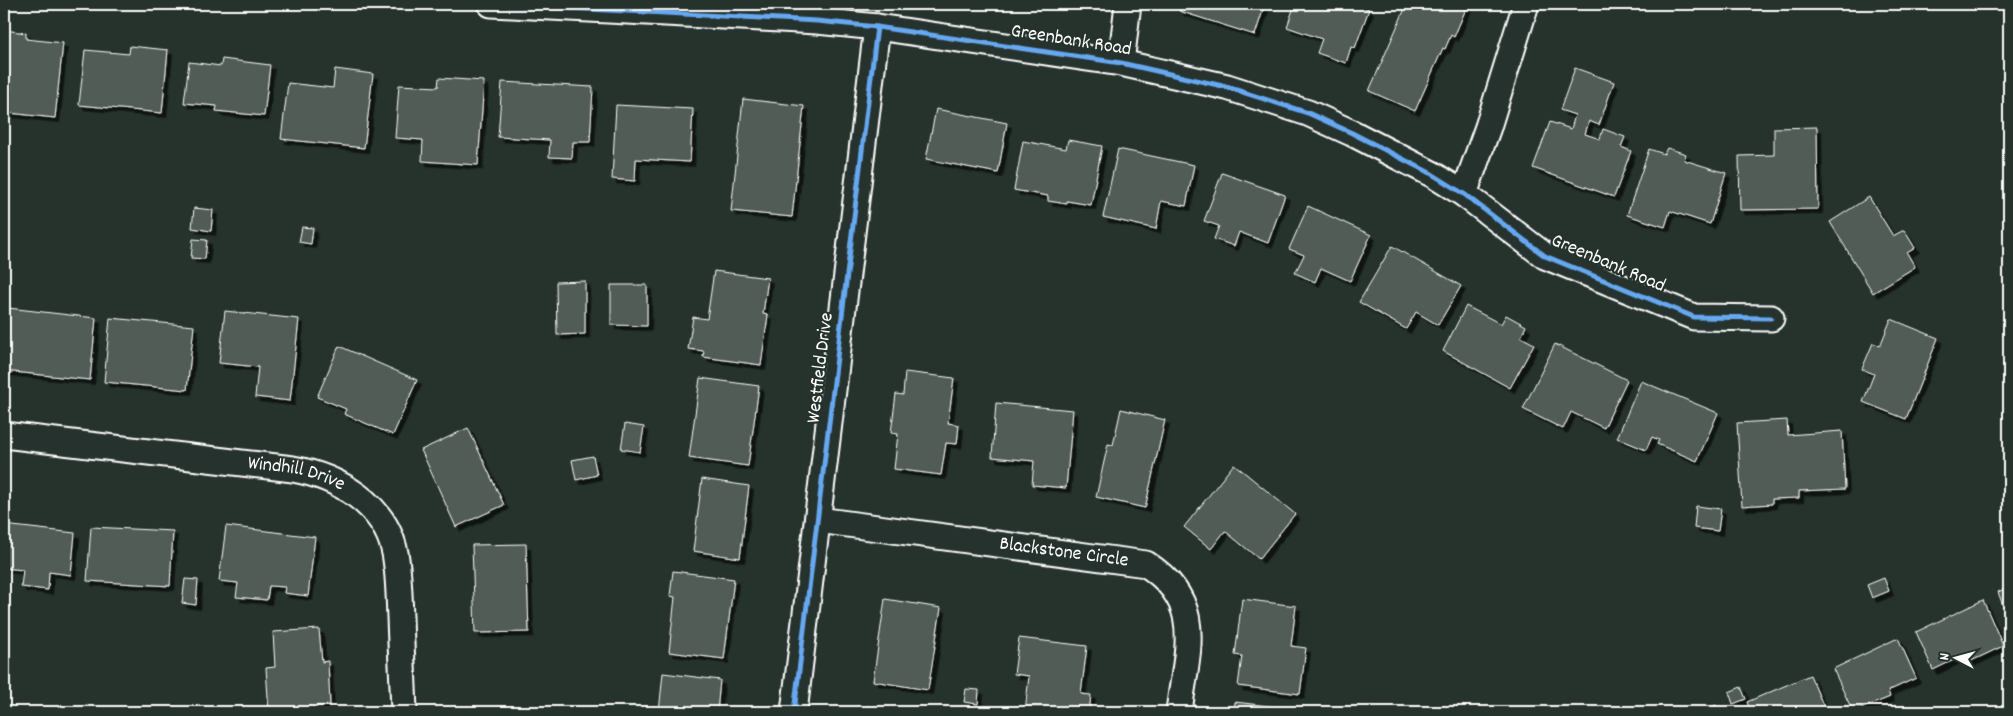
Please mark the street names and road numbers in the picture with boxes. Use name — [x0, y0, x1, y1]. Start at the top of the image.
street label: Greenbank Road — [1009, 18, 1133, 64]
street label: Greenbank Road — [1546, 227, 1670, 301]
street label: Westfield Drive — [800, 311, 842, 425]
street label: Windhill Drive — [246, 450, 350, 499]
street label: Blackstone Circle — [998, 530, 1130, 576]

